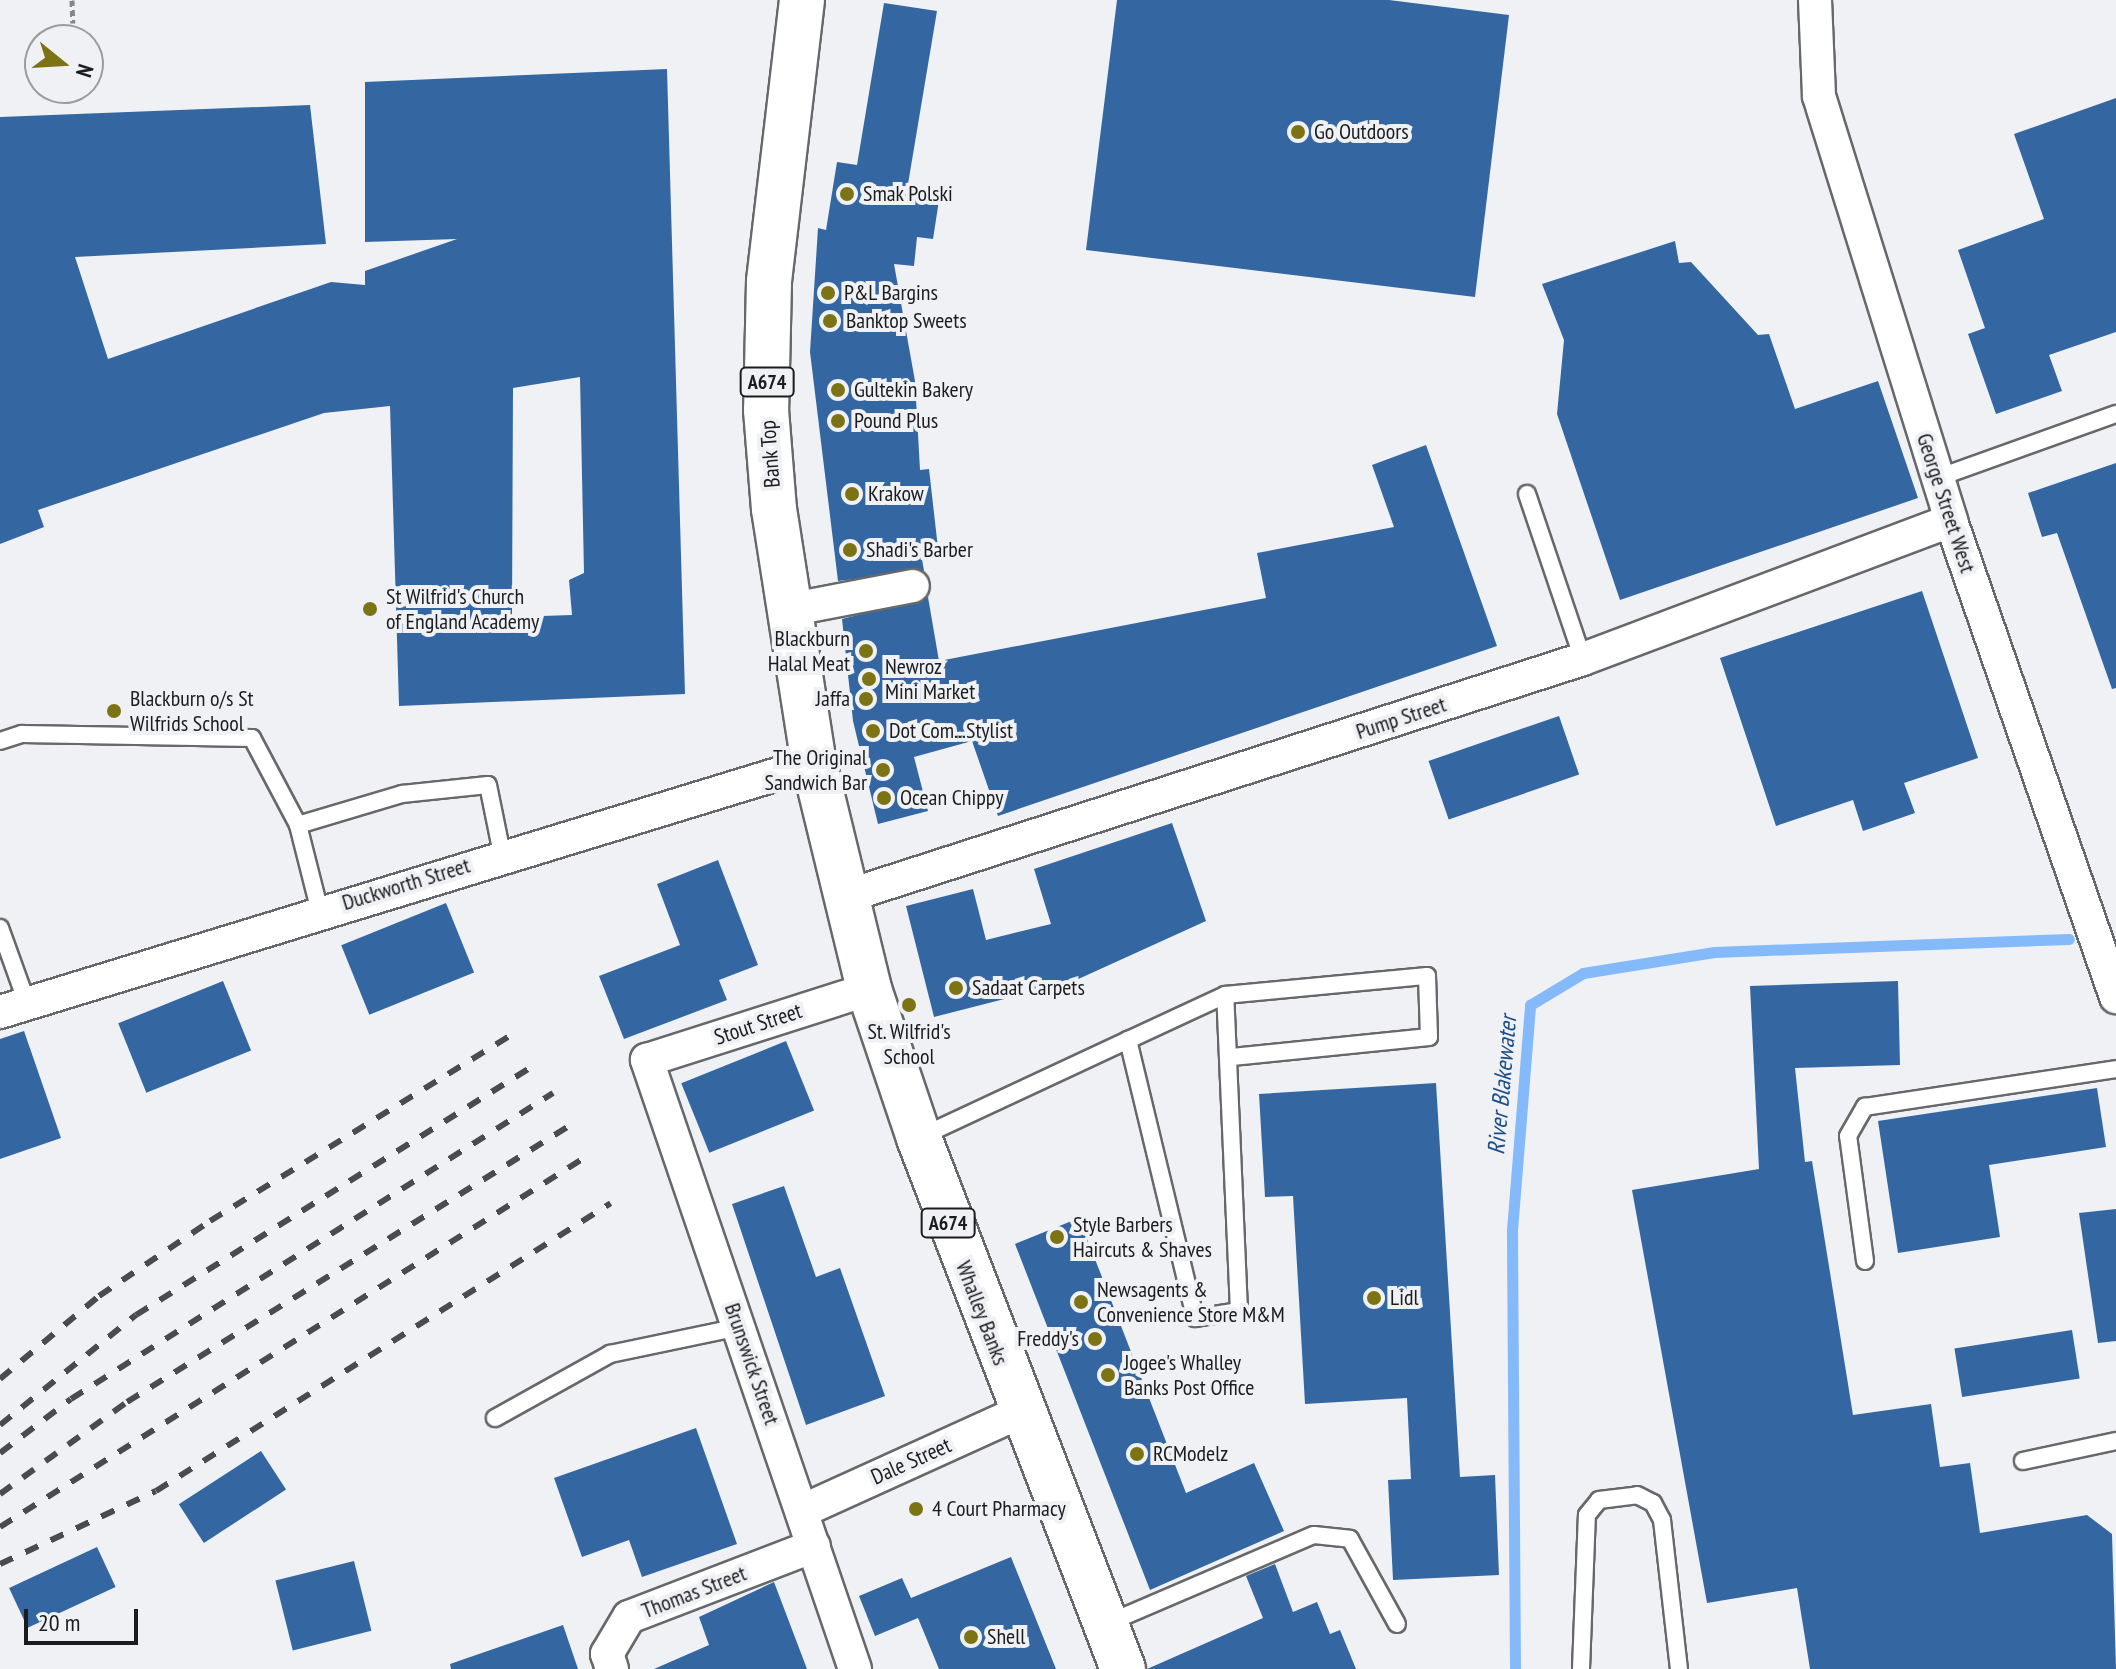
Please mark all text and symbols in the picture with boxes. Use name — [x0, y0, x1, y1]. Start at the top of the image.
north arrow — [24, 24, 104, 104]
text: N — [70, 61, 100, 81]
place label: Go Outdoors — [1314, 119, 1409, 145]
marker: Go Outdoors — [1289, 123, 1307, 141]
place label: Smak Polski — [863, 181, 953, 207]
marker: Smak Polski — [838, 185, 856, 203]
place label: P&L Bargins — [844, 280, 939, 306]
marker: P&L Bargins — [819, 284, 837, 302]
place label: Banktop Sweets — [846, 308, 967, 334]
marker: Banktop Sweets — [821, 312, 839, 330]
road number: A674 — [739, 366, 795, 398]
place label: Gultekin Bakery — [854, 377, 973, 403]
marker: Gultekin Bakery — [829, 381, 847, 399]
place label: Pound Plus — [854, 408, 938, 434]
marker: Pound Plus — [829, 412, 847, 430]
street label: Bank Top — [754, 419, 786, 489]
street label: George Street West — [1911, 430, 1981, 576]
place label: Krakow — [868, 481, 924, 507]
marker: Krakow — [843, 485, 861, 503]
place label: Shadi's Barber — [866, 537, 973, 563]
marker: Shadi's Barber — [841, 541, 859, 559]
place label: St Wilfrid's Church of England Academy — [386, 583, 540, 634]
marker: St Wilfrid's Church of England Academy — [361, 600, 379, 618]
place label: Blackburn Halal Meat — [768, 625, 850, 676]
marker: Blackburn Halal Meat — [857, 642, 875, 660]
place label: Newroz Mini Market — [885, 653, 975, 704]
marker: Newroz Mini Market — [860, 670, 878, 688]
place label: Blackburn o/s St Wilfrids School — [130, 685, 254, 736]
place label: Jaffa — [816, 686, 850, 712]
marker: Jaffa — [857, 690, 875, 708]
street label: Pump Street — [1353, 691, 1449, 745]
marker: Blackburn o/s St Wilfrids School — [105, 702, 123, 720]
place label: Dot Com...Stylist — [889, 718, 1013, 744]
marker: Dot Com...Stylist — [864, 722, 882, 740]
place label: The Original Sandwich Bar — [764, 744, 867, 796]
marker: The Original Sandwich Bar — [874, 761, 892, 779]
place label: Ocean Chippy — [900, 785, 1003, 811]
marker: Ocean Chippy — [875, 789, 893, 807]
street label: Duckworth Street — [339, 852, 473, 916]
place label: Sadaat Carpets — [972, 975, 1085, 1001]
marker: Sadaat Carpets — [947, 979, 965, 997]
marker: St. Wilfrid's School — [900, 996, 918, 1014]
street label: Stout Street — [711, 997, 805, 1051]
water label: River Blakewater — [1482, 1014, 1522, 1156]
place label: St. Wilfrid's School — [867, 1018, 951, 1070]
road number: A674 — [920, 1207, 976, 1239]
place label: Style Barbers Haircuts & Shaves — [1073, 1211, 1212, 1262]
marker: Style Barbers Haircuts & Shaves — [1048, 1228, 1066, 1246]
street label: Whalley Banks — [950, 1257, 1014, 1369]
place label: Newsagents & Convenience Store M&M — [1097, 1276, 1285, 1328]
place label: Lidl — [1390, 1285, 1419, 1311]
marker: Lidl — [1365, 1289, 1383, 1307]
marker: Newsagents & Convenience Store M&M — [1072, 1293, 1090, 1311]
street label: Brunswick Street — [719, 1299, 785, 1429]
place label: Freddy's — [1017, 1326, 1079, 1352]
marker: Freddy's — [1086, 1330, 1104, 1348]
place label: Jogee's Whalley Banks Post Office — [1124, 1349, 1254, 1400]
marker: Jogee's Whalley Banks Post Office — [1099, 1366, 1117, 1384]
street label: Dale Street — [867, 1432, 955, 1490]
place label: RCModelz — [1153, 1441, 1228, 1467]
marker: RCModelz — [1128, 1445, 1146, 1463]
place label: 4 Court Pharmacy — [932, 1496, 1066, 1522]
marker: 4 Court Pharmacy — [907, 1500, 925, 1518]
street label: Thomas Street — [638, 1560, 750, 1624]
scale bar — [28, 1593, 142, 1643]
text: 20 m — [38, 1607, 80, 1638]
place label: Shell — [987, 1624, 1025, 1650]
marker: Shell — [962, 1628, 980, 1646]

